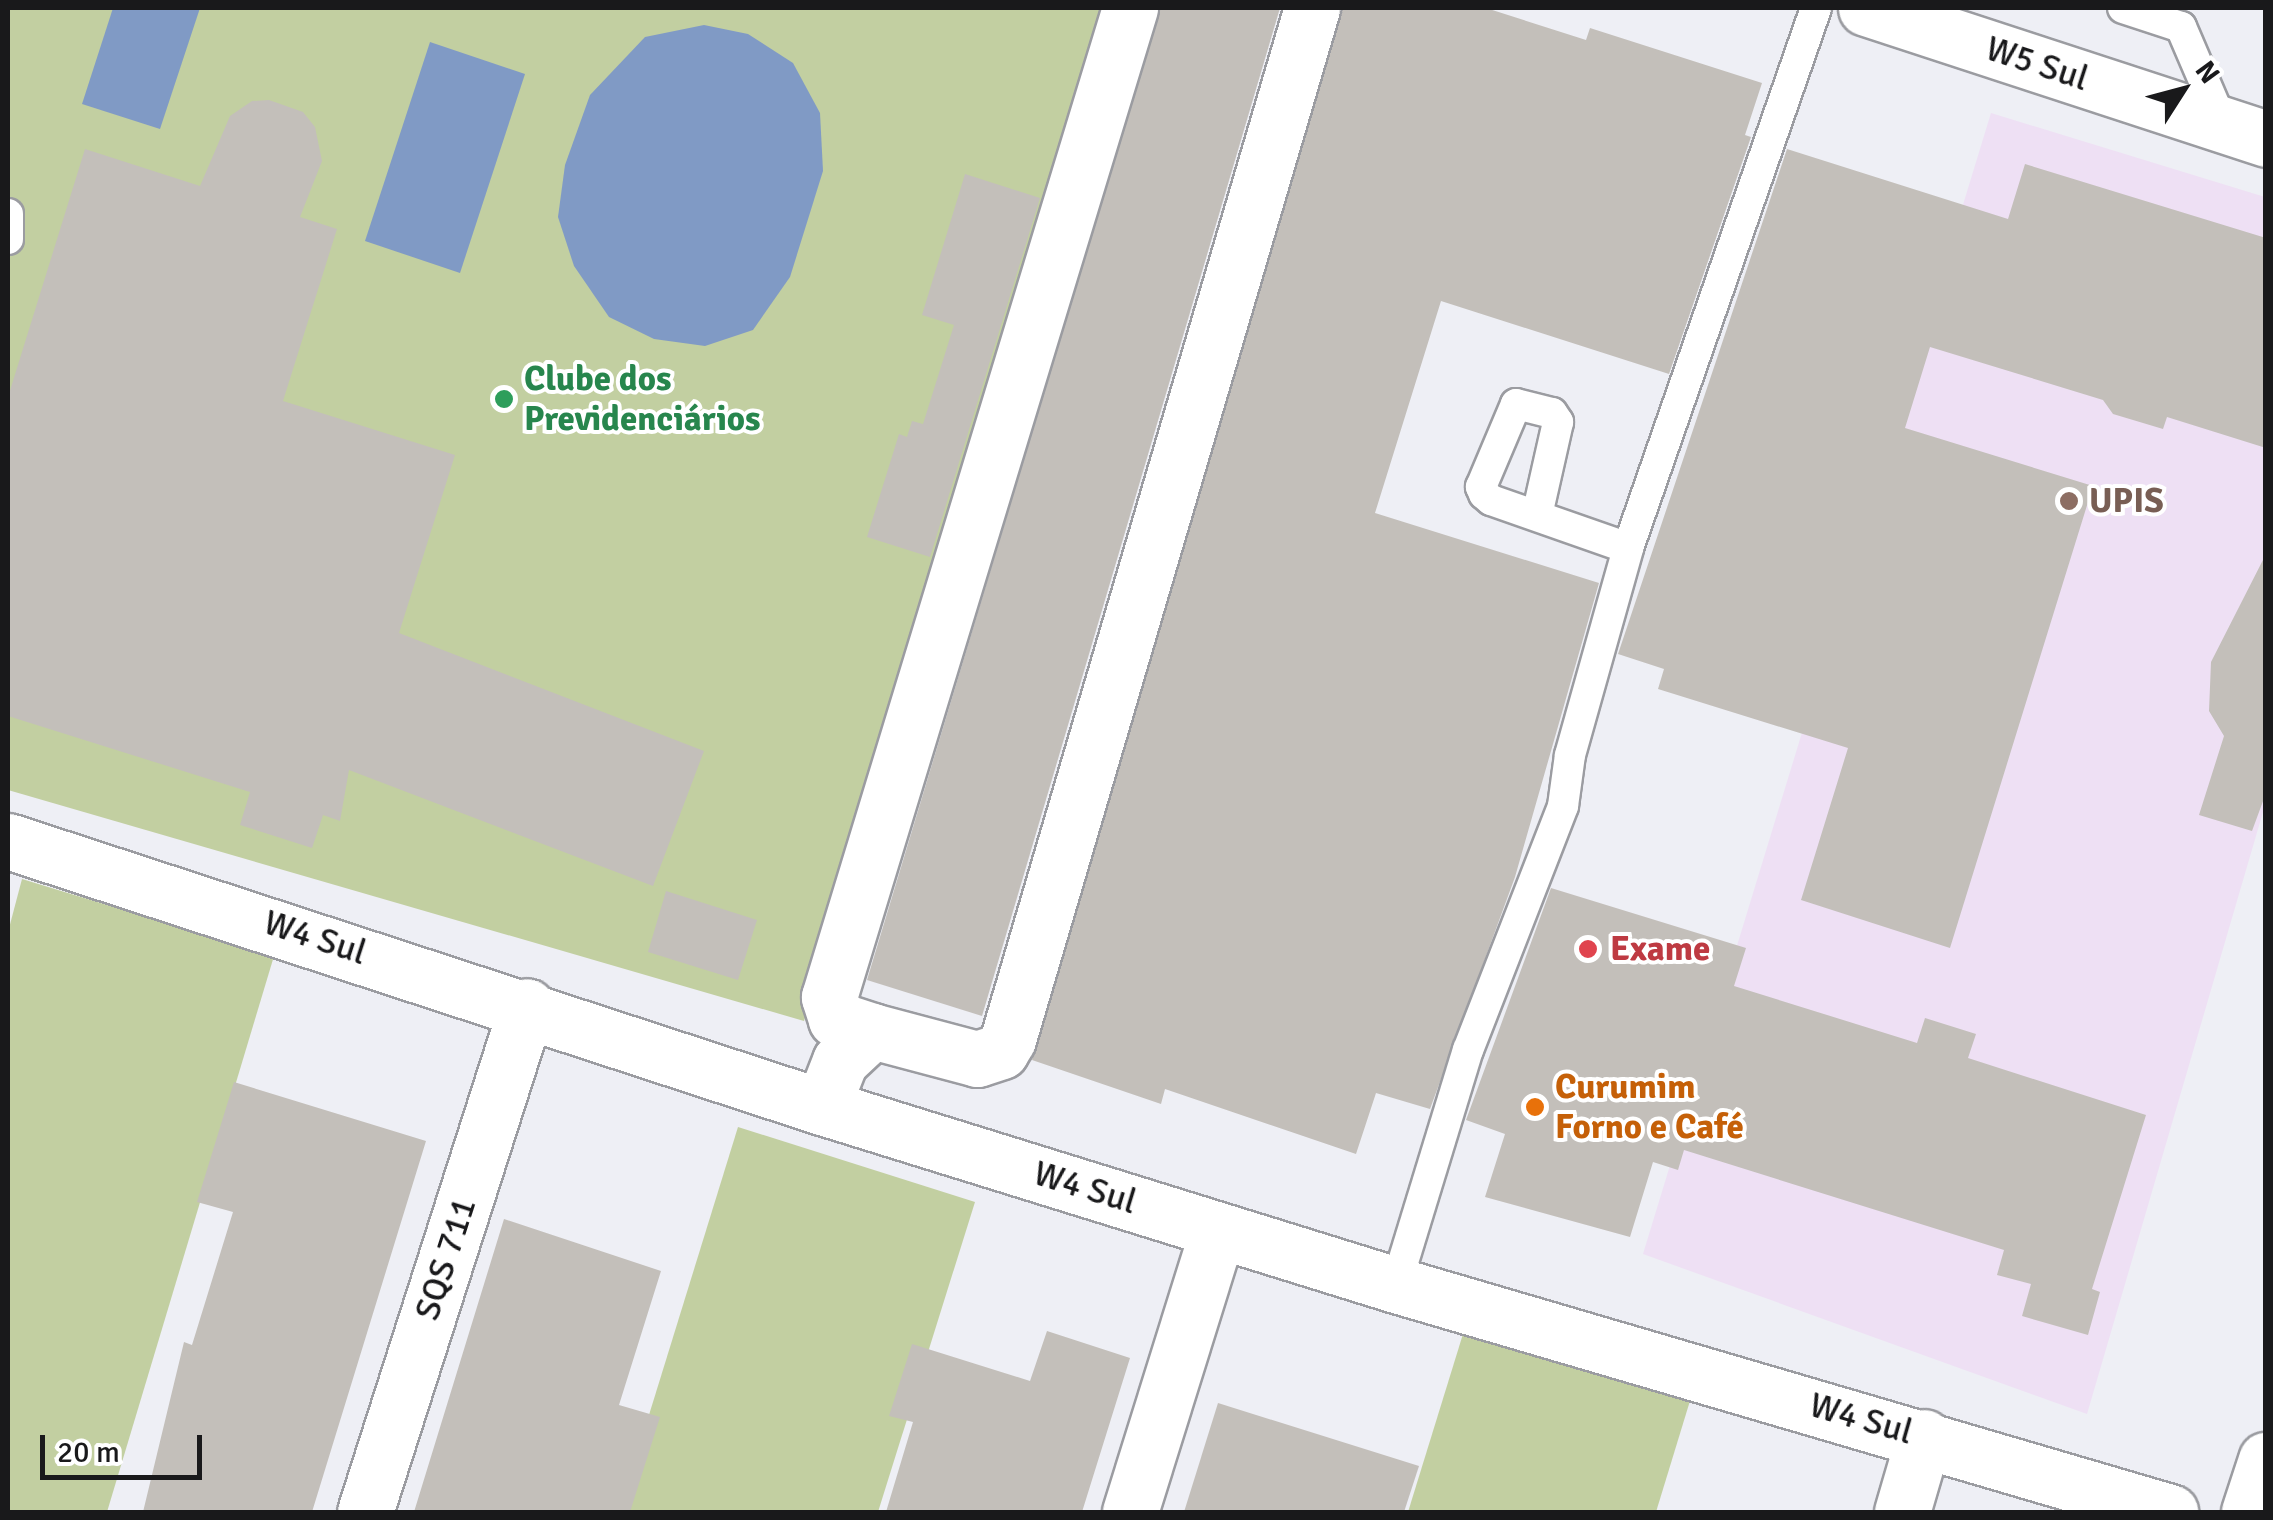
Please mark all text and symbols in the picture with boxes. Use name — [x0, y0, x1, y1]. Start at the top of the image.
street label: W5 Sul — [1980, 28, 2094, 100]
north arrow — [2133, 40, 2233, 140]
text: N — [2188, 54, 2227, 90]
place label: Clube dos Previdenciários — [524, 358, 761, 440]
marker: Clube dos Previdenciários — [493, 388, 515, 410]
place label: UPIS — [2089, 480, 2164, 522]
marker: UPIS — [2058, 490, 2080, 512]
street label: W4 Sul — [258, 902, 372, 974]
place label: Exame — [1610, 928, 1710, 970]
marker: Exame — [1575, 936, 1601, 962]
place label: Curumim Forno e Café — [1555, 1066, 1744, 1148]
marker: Curumim Forno e Café — [1524, 1096, 1546, 1118]
street label: W4 Sul — [1029, 1153, 1141, 1223]
street label: SQS 711 — [407, 1193, 485, 1325]
street label: W4 Sul — [1805, 1384, 1917, 1454]
scale bar — [45, 1415, 208, 1477]
text: 20 m — [57, 1434, 120, 1471]

